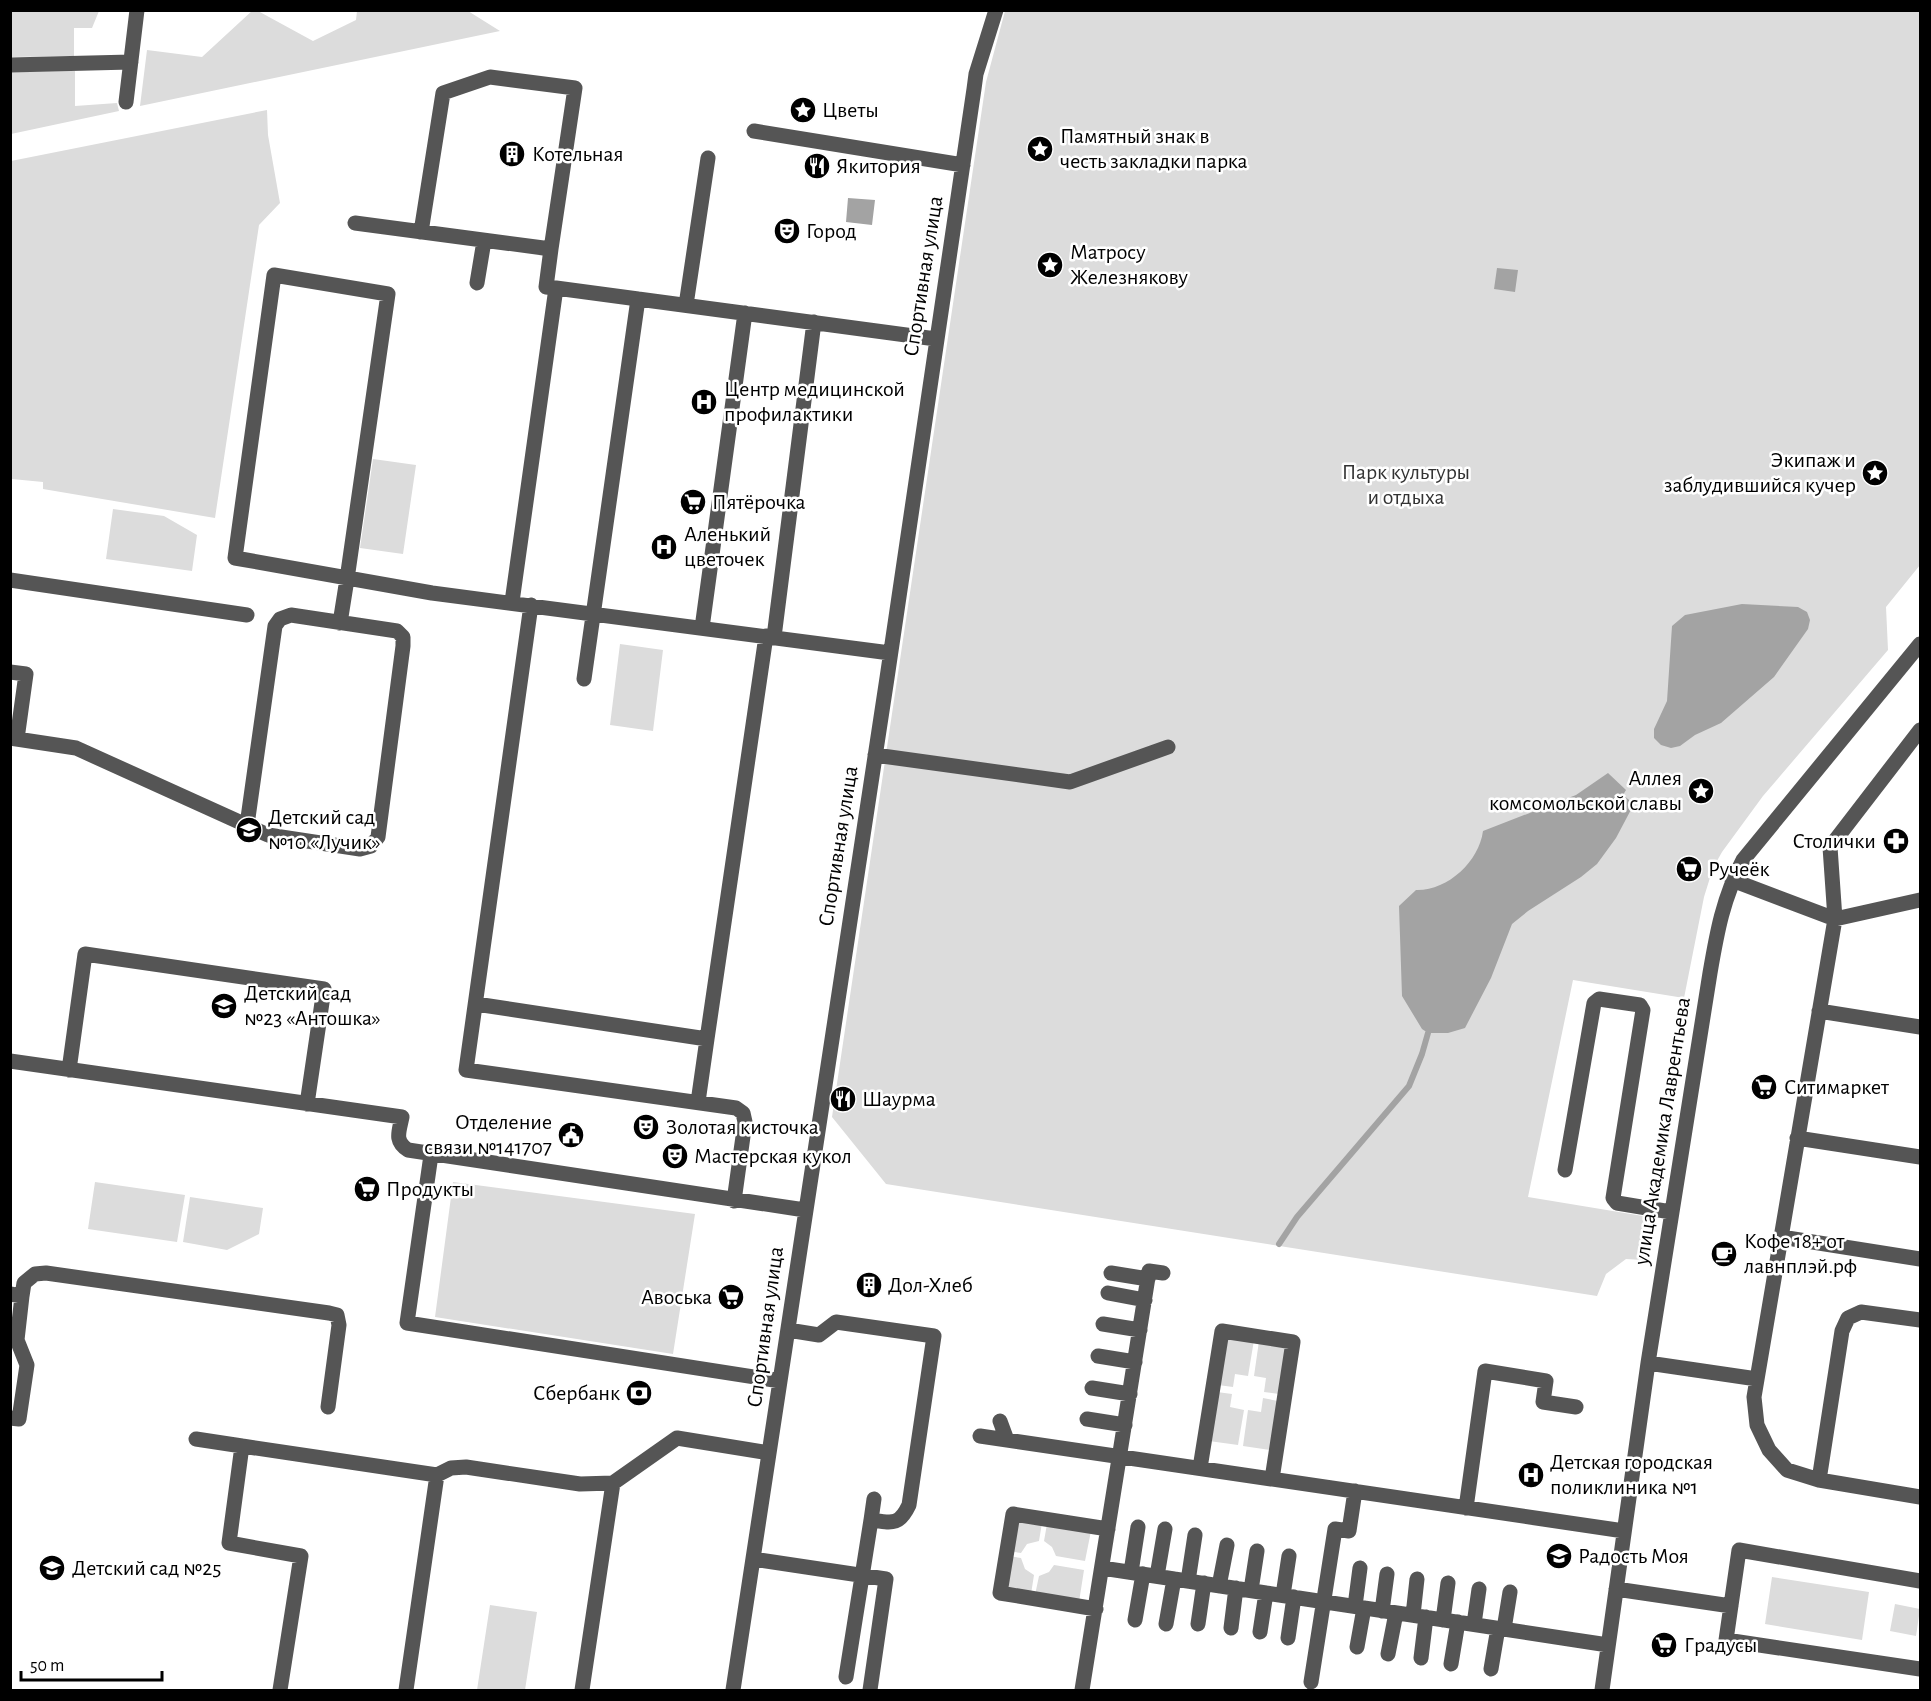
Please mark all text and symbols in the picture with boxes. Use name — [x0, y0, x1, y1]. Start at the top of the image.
place icon: Цветы — [788, 95, 818, 125]
place label: Цветы — [822, 99, 879, 121]
place label: Памятный знак в честь закладки парка — [1060, 125, 1248, 172]
place icon: Памятный знак в честь закладки парка — [1025, 134, 1055, 164]
building icon: Котельная — [497, 139, 527, 169]
place label: Котельная — [532, 143, 624, 165]
restaurant icon: Якитория — [802, 151, 832, 181]
place label: Якитория — [836, 155, 921, 177]
street label: Спортивная улица — [899, 194, 947, 358]
theatre icon: Город — [772, 216, 802, 246]
place label: Город — [806, 220, 857, 242]
place label: Матросу Железнякову — [1070, 241, 1189, 288]
place icon: Матросу Железнякову — [1035, 250, 1065, 280]
place label: Центр медицинской профилактики — [724, 378, 905, 425]
hospital icon: Центр медицинской профилактики — [689, 387, 719, 417]
place label: Экипаж и заблудившийся кучер — [1664, 449, 1856, 496]
place icon: Экипаж и заблудившийся кучер — [1860, 458, 1890, 488]
park label: Парк культуры и отдыха — [1342, 461, 1470, 508]
supermarket icon: Пятёрочка — [678, 487, 708, 517]
place label: Пятёрочка — [712, 491, 806, 513]
place label: Аленький цветочек — [684, 523, 771, 570]
hospital icon: Аленький цветочек — [649, 532, 679, 562]
street label: Спортивная улица — [814, 764, 862, 928]
place label: Аллея комсомольской славы — [1489, 767, 1682, 814]
place icon: Аллея комсомольской славы — [1686, 776, 1716, 806]
place label: Детский сад №10 «Лучик» — [268, 806, 381, 853]
school or university icon: Детский сад №10 «Лучик» — [234, 815, 264, 845]
pharmacy icon: Столички — [1881, 826, 1911, 856]
place label: Столички — [1793, 830, 1876, 852]
supermarket icon: Ручеёк — [1674, 854, 1704, 884]
place label: Ручеёк — [1708, 858, 1770, 880]
place label: Детский сад №23 «Антошка» — [244, 982, 381, 1029]
school or university icon: Детский сад №23 «Антошка» — [209, 991, 239, 1021]
street label: улица Академика Лаврентьева — [1630, 996, 1694, 1267]
supermarket icon: Ситимаркет — [1749, 1072, 1779, 1102]
place label: Ситимаркет — [1784, 1076, 1890, 1098]
restaurant icon: Шаурма — [828, 1084, 858, 1114]
place label: Шаурма — [862, 1088, 936, 1110]
place label: Отделение связи №141707 — [424, 1111, 552, 1158]
theatre icon: Золотая кисточка — [631, 1112, 661, 1142]
place label: Золотая кисточка — [666, 1116, 819, 1138]
public building icon: Отделение связи №141707 — [556, 1120, 586, 1150]
theatre icon: Мастерская кукол — [660, 1141, 690, 1171]
place label: Мастерская кукол — [694, 1145, 852, 1167]
supermarket icon: Продукты — [352, 1174, 382, 1204]
place label: Продукты — [386, 1178, 474, 1200]
place label: Кофе 18+ от лавнплэй.рф — [1744, 1230, 1857, 1277]
cafe icon: Кофе 18+ от лавнплэй.рф — [1709, 1239, 1739, 1269]
street label: Спортивная улица — [743, 1245, 787, 1409]
building icon: Дол-Хлеб — [854, 1270, 884, 1300]
place label: Дол-Хлеб — [888, 1274, 973, 1296]
supermarket icon: Авоська — [716, 1282, 746, 1312]
place label: Авоська — [641, 1286, 712, 1308]
bank icon: Сбербанк — [624, 1378, 654, 1408]
place label: Сбербанк — [533, 1382, 620, 1404]
place label: Детская городская поликлиника №1 — [1550, 1451, 1713, 1498]
hospital icon: Детская городская поликлиника №1 — [1516, 1460, 1546, 1490]
school or university icon: Радость Моя — [1544, 1541, 1574, 1571]
place label: Радость Моя — [1578, 1545, 1689, 1567]
school or university icon: Детский сад №25 — [37, 1553, 67, 1583]
place label: Детский сад №25 — [72, 1557, 221, 1579]
supermarket icon: Градусы — [1649, 1630, 1679, 1660]
place label: Градусы — [1684, 1634, 1757, 1656]
scale bar — [21, 1644, 162, 1682]
text: 50 m — [30, 1657, 64, 1675]

